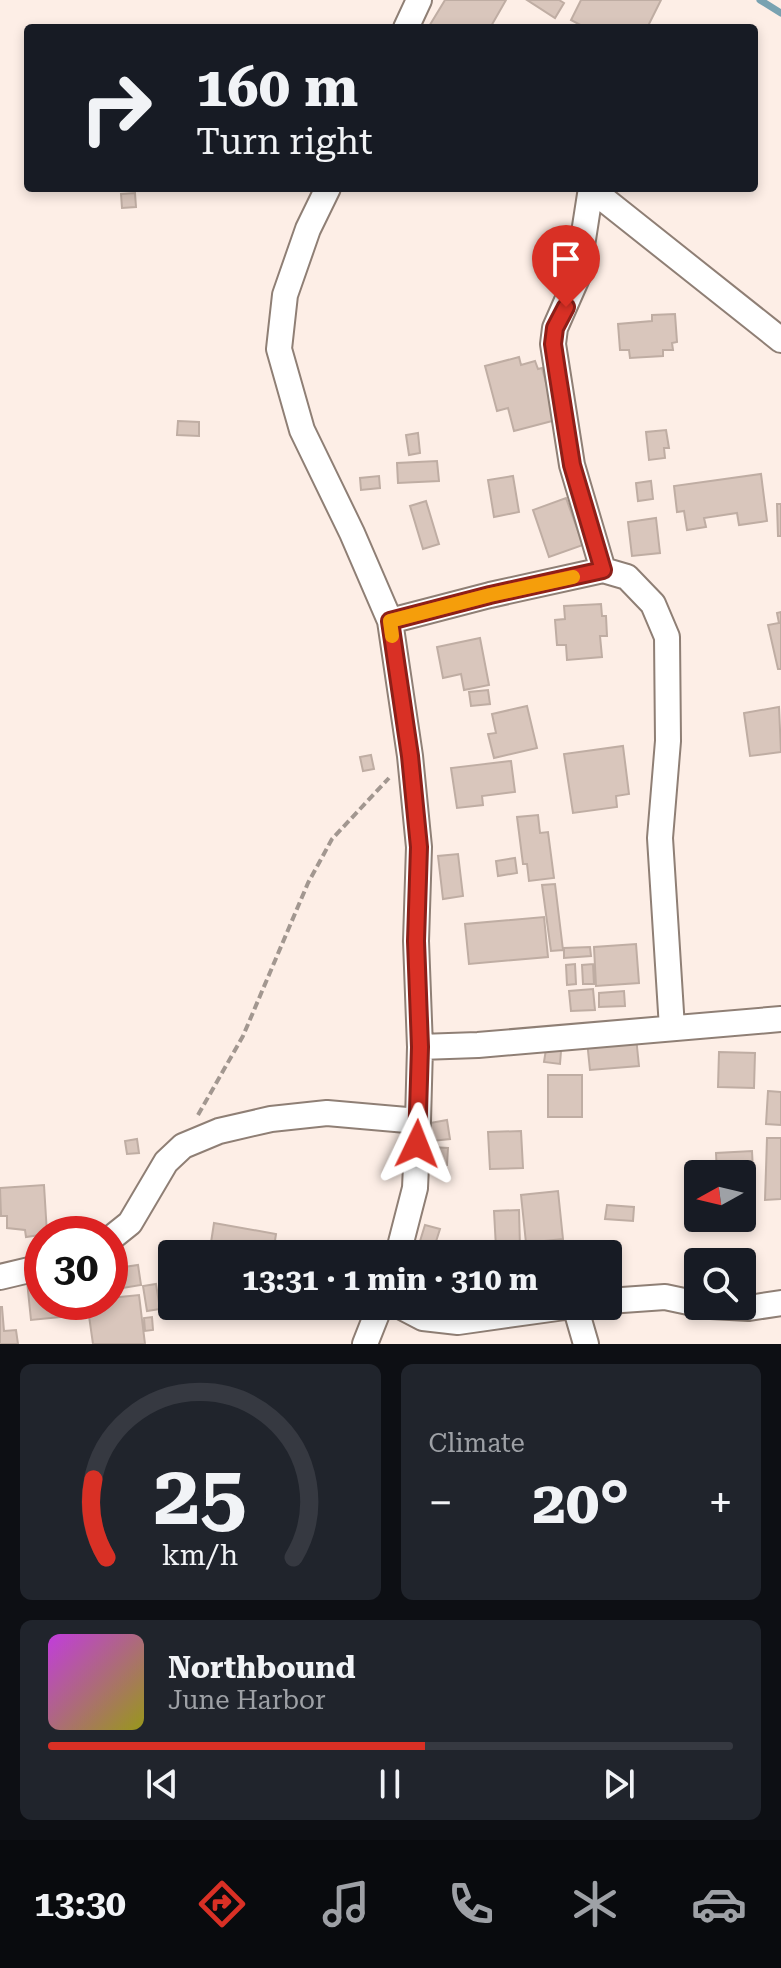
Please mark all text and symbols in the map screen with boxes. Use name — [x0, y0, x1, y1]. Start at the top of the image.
text: 160 m — [196, 54, 358, 120]
icon: right — [64, 56, 168, 160]
text: Turn right — [196, 121, 373, 163]
pin — [532, 225, 600, 307]
icon: arrive — [544, 237, 588, 281]
position arrow — [375, 1102, 459, 1186]
north arrow — [684, 1160, 756, 1232]
map controls — [684, 1160, 756, 1320]
speed limit sign: 30 — [24, 1216, 128, 1320]
button: search — [684, 1248, 756, 1320]
text: 13:31 · 1 min · 310 m — [242, 1262, 538, 1297]
text: Climate — [429, 1428, 525, 1458]
text: 25 — [154, 1447, 247, 1544]
text: 20° — [532, 1467, 629, 1538]
text: − — [429, 1477, 453, 1529]
text: + — [708, 1477, 733, 1529]
text: km/h — [162, 1538, 239, 1572]
text: Northbound — [168, 1650, 356, 1685]
text: June Harbor — [168, 1685, 326, 1715]
icon: previous — [140, 1762, 184, 1806]
icon: pause — [368, 1762, 412, 1806]
icon: next — [597, 1762, 641, 1806]
icon: directions — [194, 1876, 250, 1932]
icon: music — [318, 1876, 374, 1932]
icon: phone — [443, 1876, 499, 1932]
icon: climate — [567, 1876, 623, 1932]
icon: car — [691, 1876, 747, 1932]
text: 13:30 — [34, 1883, 126, 1925]

